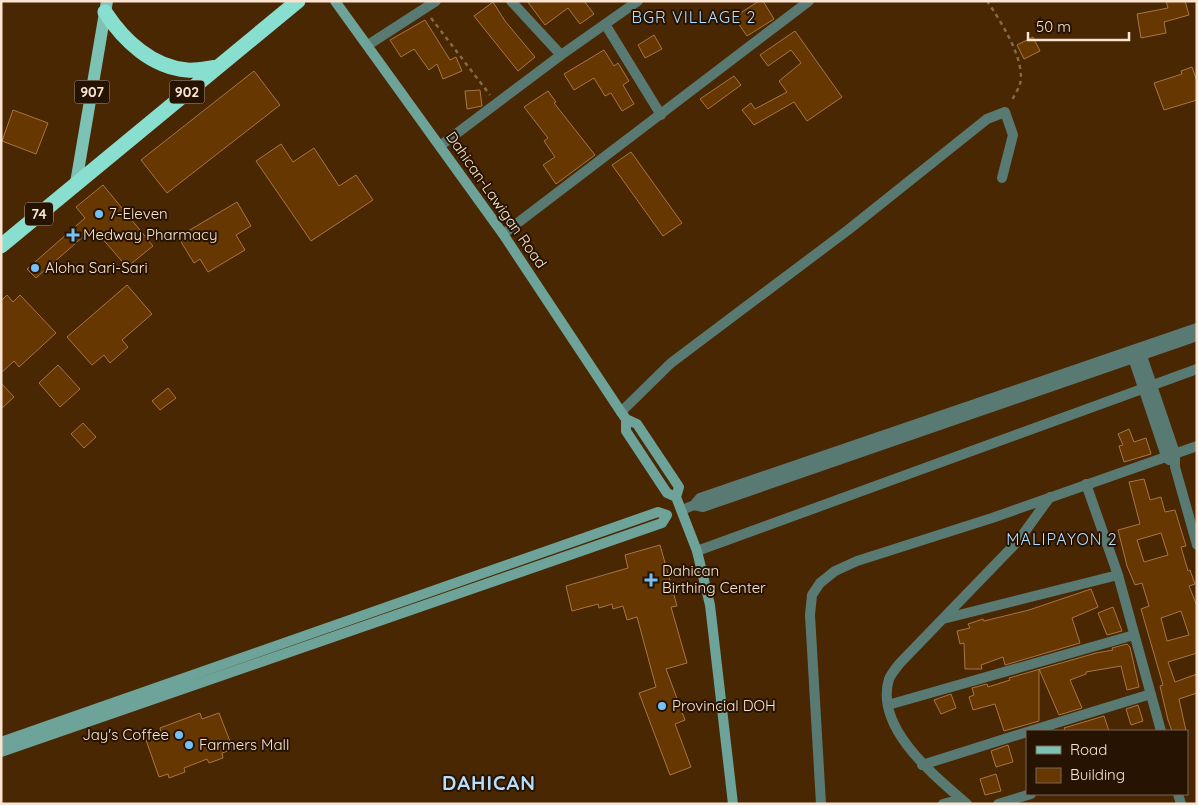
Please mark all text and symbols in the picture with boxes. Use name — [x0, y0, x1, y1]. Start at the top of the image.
district label: BGR VILLAGE 2 — [631, 7, 757, 27]
scale bar — [1028, 10, 1129, 42]
text: 50 m — [1036, 17, 1071, 36]
road number: 907 — [74, 80, 110, 104]
road number: 902 — [170, 80, 204, 104]
street label: Dahican-Lawigan Road — [442, 128, 551, 272]
road number: 74 — [25, 202, 53, 225]
place label: 7-Eleven — [109, 204, 168, 223]
marker: 7-Eleven — [93, 208, 105, 220]
place label: Medway Pharmacy — [83, 225, 217, 244]
marker: Medway Pharmacy — [67, 229, 79, 241]
place label: Aloha Sari-Sari — [45, 258, 148, 277]
marker: Aloha Sari-Sari — [29, 262, 41, 274]
district label: MALIPAYON 2 — [1006, 529, 1118, 549]
place label: Dahican Birthing Center — [662, 561, 766, 597]
marker: Dahican Birthing Center — [644, 573, 658, 587]
place label: Provincial DOH — [672, 696, 776, 715]
marker: Provincial DOH — [656, 700, 668, 712]
place label: Jay's Coffee — [82, 725, 169, 744]
marker: Jay's Coffee — [173, 729, 185, 741]
legend — [1026, 730, 1188, 795]
place label: Farmers Mall — [199, 735, 290, 754]
marker: Farmers Mall — [183, 739, 195, 751]
text: Road — [1070, 740, 1107, 759]
text: Building — [1070, 765, 1125, 784]
district label: DAHICAN — [442, 770, 536, 795]

